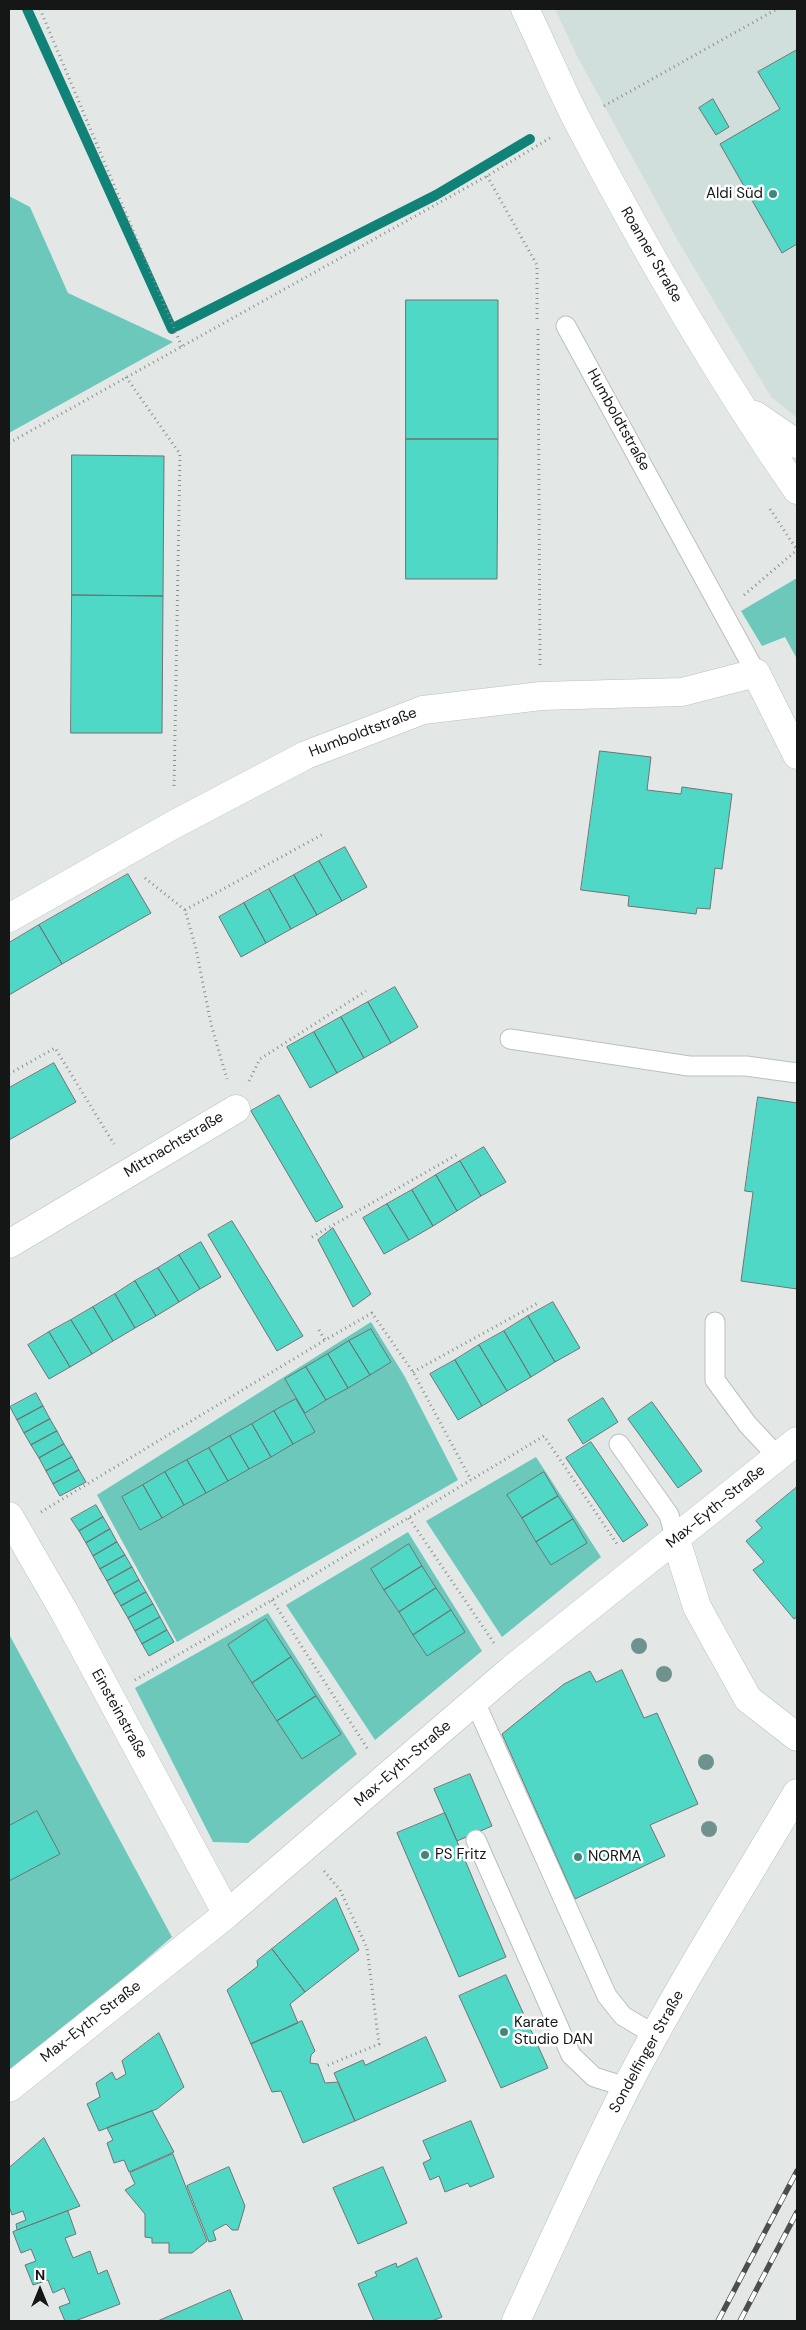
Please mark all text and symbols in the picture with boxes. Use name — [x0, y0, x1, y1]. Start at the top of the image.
place label: Aldi Süd — [706, 185, 763, 203]
marker: Aldi Süd — [767, 188, 779, 200]
street label: Roanner Straße — [616, 204, 686, 306]
street label: Humboldtstraße — [582, 366, 654, 474]
street label: Humboldtstraße — [307, 704, 419, 762]
street label: Mittnachtstraße — [121, 1108, 227, 1182]
street label: Max-Eyth-Straße — [663, 1462, 769, 1552]
street label: Einsteinstraße — [87, 1666, 151, 1762]
street label: Max-Eyth-Straße — [351, 1717, 455, 1811]
place label: PS Fritz — [435, 1846, 486, 1864]
place label: NORMA — [588, 1848, 641, 1866]
marker: PS Fritz — [419, 1849, 431, 1861]
marker: NORMA — [572, 1851, 584, 1863]
street label: Max-Eyth-Straße — [37, 1977, 145, 2067]
street label: Sondelfinger Straße — [606, 1988, 688, 2116]
place label: Karate Studio DAN — [514, 2014, 593, 2049]
marker: Karate Studio DAN — [498, 2026, 510, 2038]
north arrow — [15, 2265, 65, 2315]
text: N — [35, 2266, 45, 2284]

